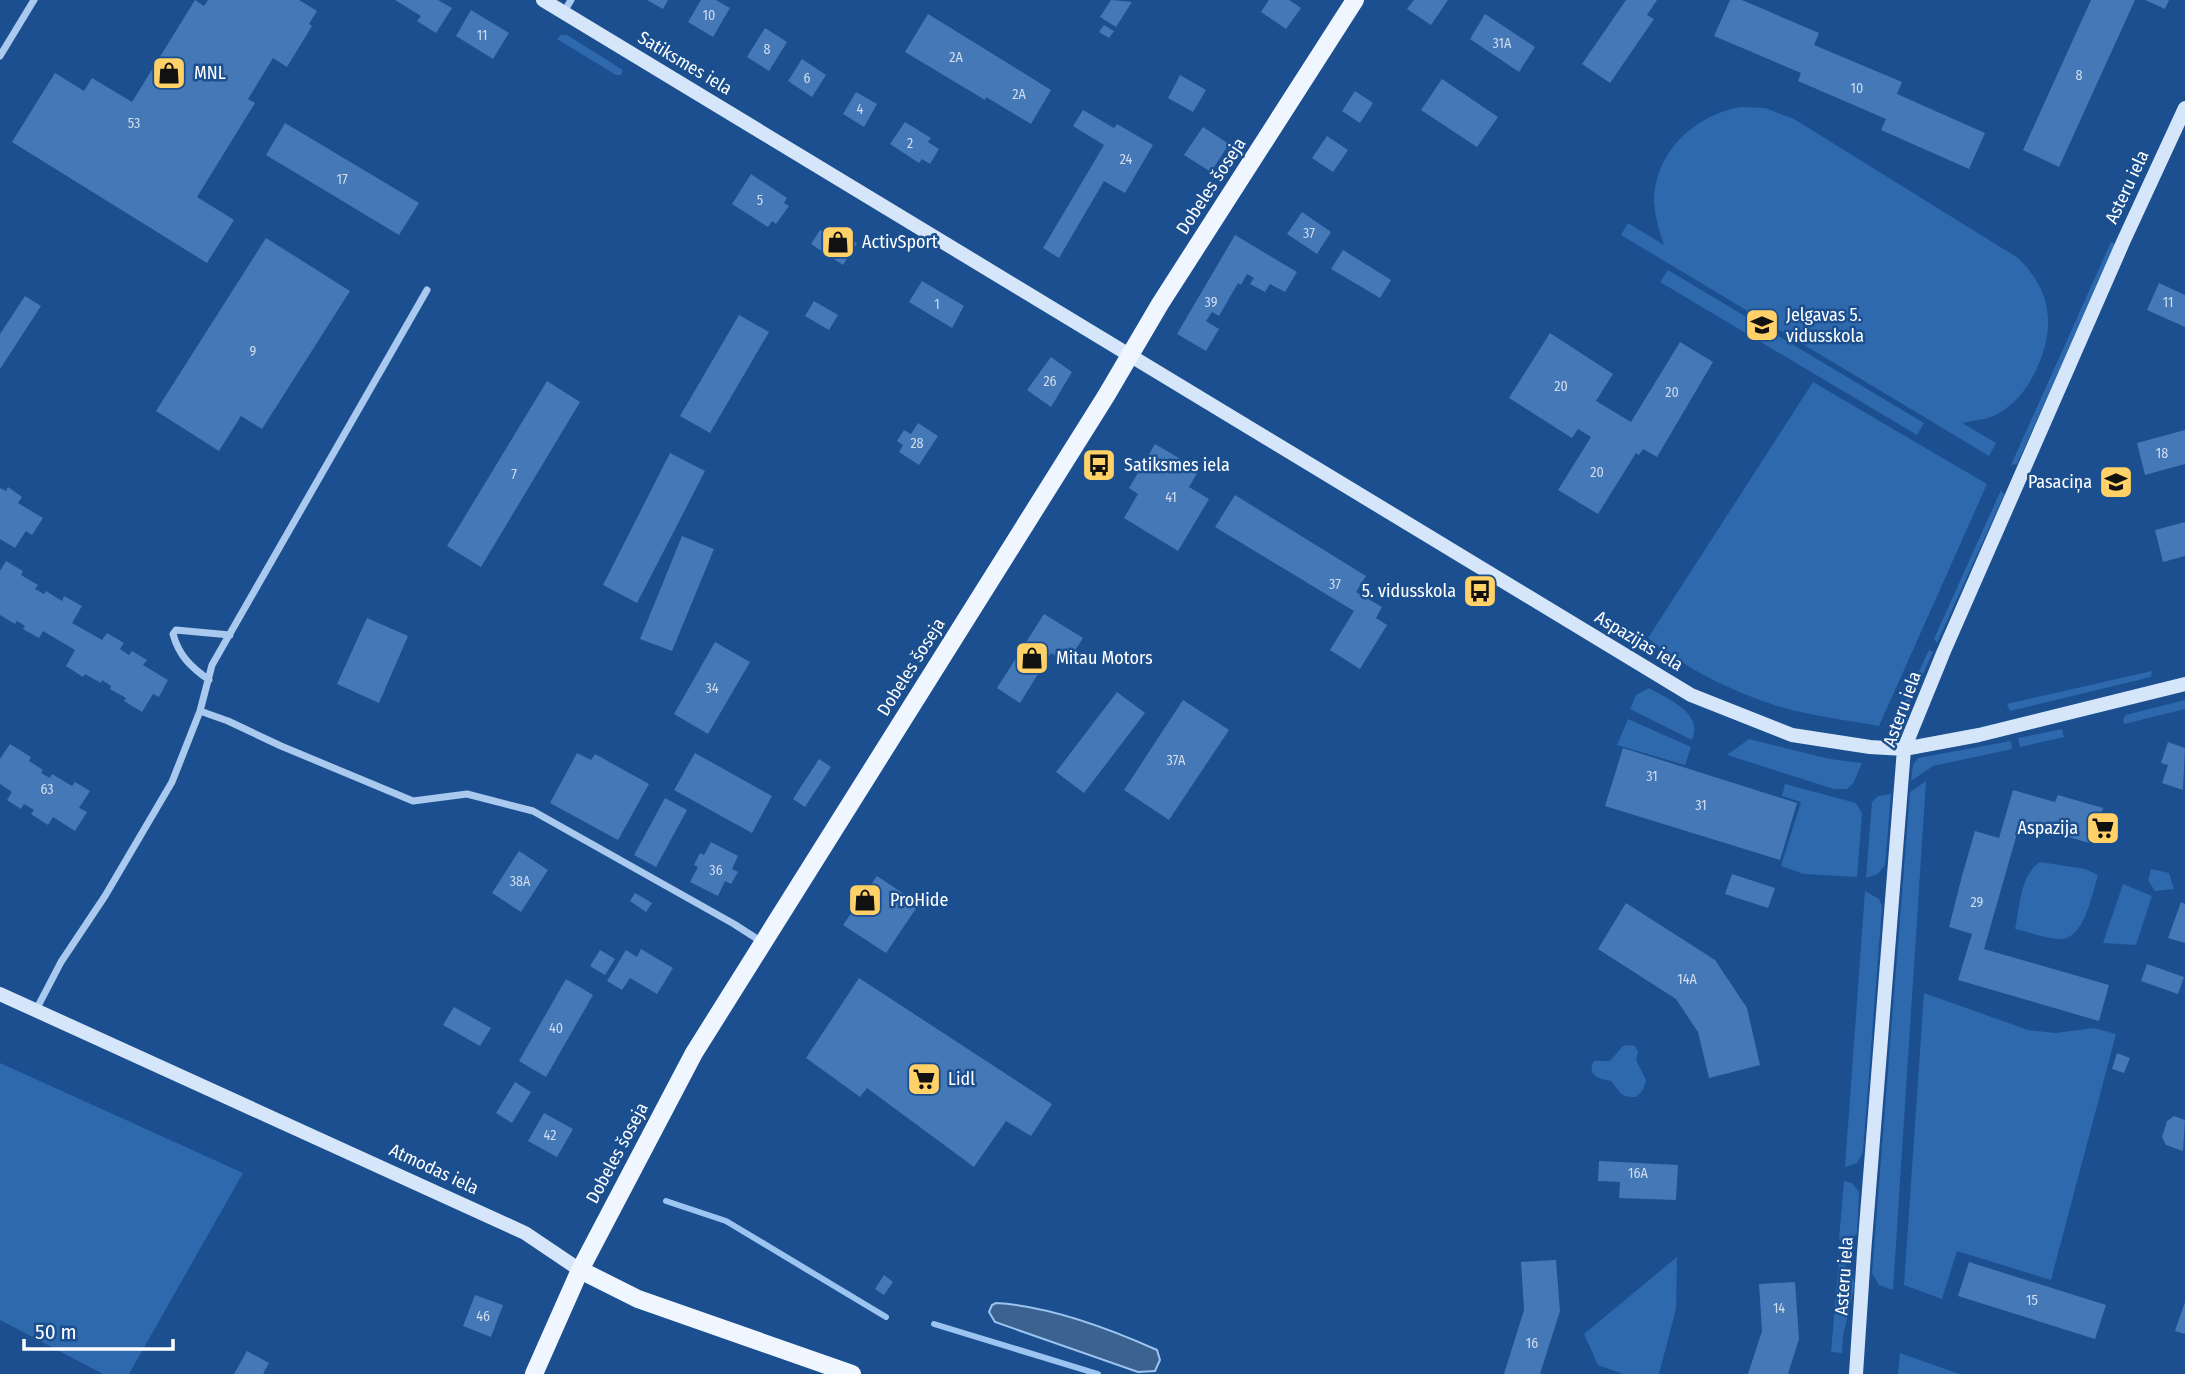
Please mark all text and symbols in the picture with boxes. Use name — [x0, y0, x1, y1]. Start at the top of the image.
house number: 10 — [703, 7, 715, 24]
street label: Satiksmes iela — [634, 26, 736, 100]
house number: 11 — [477, 27, 487, 44]
house number: 31A — [1493, 35, 1512, 52]
house number: 8 — [764, 41, 771, 58]
house number: 2A — [949, 49, 963, 66]
shop icon: MNL — [150, 54, 188, 92]
place label: MNL — [194, 62, 226, 84]
house number: 8 — [2076, 67, 2083, 84]
house number: 6 — [804, 70, 811, 87]
house number: 10 — [1851, 80, 1863, 97]
house number: 2A — [1012, 86, 1026, 103]
house number: 4 — [857, 101, 864, 118]
house number: 53 — [128, 115, 140, 132]
street label: Dobeles šoseja — [1172, 133, 1251, 239]
house number: 2 — [907, 135, 913, 152]
street label: Asteru iela — [2100, 147, 2154, 227]
house number: 24 — [1120, 151, 1133, 168]
house number: 17 — [336, 171, 348, 188]
house number: 5 — [757, 192, 763, 209]
shop icon: ActivSport — [819, 223, 857, 261]
house number: 37 — [1303, 225, 1315, 242]
place label: ActivSport — [862, 231, 938, 253]
house number: 39 — [1205, 294, 1218, 311]
house number: 11 — [2163, 294, 2173, 311]
house number: 1 — [934, 296, 940, 313]
place label: Jelgavas 5. vidusskola — [1786, 304, 1864, 347]
school or university icon: Jelgavas 5. vidusskola — [1743, 306, 1781, 344]
house number: 9 — [250, 343, 257, 360]
house number: 26 — [1043, 373, 1057, 390]
house number: 20 — [1554, 378, 1568, 395]
house number: 20 — [1665, 384, 1679, 401]
house number: 28 — [910, 435, 924, 452]
house number: 18 — [2156, 445, 2168, 462]
bus stop icon: Satiksmes iela — [1080, 446, 1118, 484]
place label: Satiksmes iela — [1124, 454, 1230, 476]
school or university icon: Pasaciņa — [2097, 463, 2135, 501]
house number: 20 — [1590, 464, 1604, 481]
house number: 7 — [511, 466, 517, 483]
place label: Pasaciņa — [2028, 471, 2092, 493]
house number: 41 — [1165, 489, 1177, 506]
bus stop icon: 5. vidusskola — [1461, 572, 1499, 610]
house number: 37 — [1329, 576, 1341, 593]
place label: 5. vidusskola — [1362, 580, 1456, 602]
street label: Aspazijas iela — [1591, 606, 1687, 676]
street label: Dobeles šoseja — [872, 614, 950, 720]
shop icon: Mitau Motors — [1013, 639, 1051, 677]
place label: Mitau Motors — [1056, 647, 1153, 669]
street label: Asteru iela — [1878, 668, 1926, 750]
house number: 34 — [705, 680, 719, 697]
house number: 37A — [1167, 752, 1186, 769]
house number: 31 — [1646, 768, 1658, 785]
house number: 63 — [40, 781, 54, 798]
house number: 31 — [1695, 797, 1707, 814]
supermarket icon: Aspazija — [2084, 809, 2122, 847]
place label: Aspazija — [2018, 817, 2078, 839]
house number: 36 — [709, 862, 723, 879]
house number: 38A — [510, 873, 531, 890]
shop icon: ProHide — [846, 881, 884, 919]
place label: ProHide — [890, 889, 948, 911]
house number: 29 — [1971, 894, 1984, 911]
house number: 14A — [1677, 971, 1697, 988]
house number: 40 — [549, 1020, 563, 1037]
supermarket icon: Lidl — [905, 1060, 943, 1098]
place label: Lidl — [948, 1068, 975, 1090]
street label: Dobeles šoseja — [581, 1099, 653, 1207]
house number: 42 — [544, 1127, 556, 1144]
street label: Atmodas iela — [386, 1139, 482, 1199]
house number: 16A — [1628, 1165, 1649, 1182]
street label: Asteru iela — [1830, 1236, 1858, 1316]
house number: 15 — [2026, 1292, 2038, 1309]
house number: 14 — [1773, 1300, 1785, 1317]
scale bar — [24, 1308, 173, 1352]
house number: 46 — [476, 1308, 490, 1325]
text: 50 m — [35, 1319, 77, 1345]
house number: 16 — [1526, 1335, 1538, 1352]

